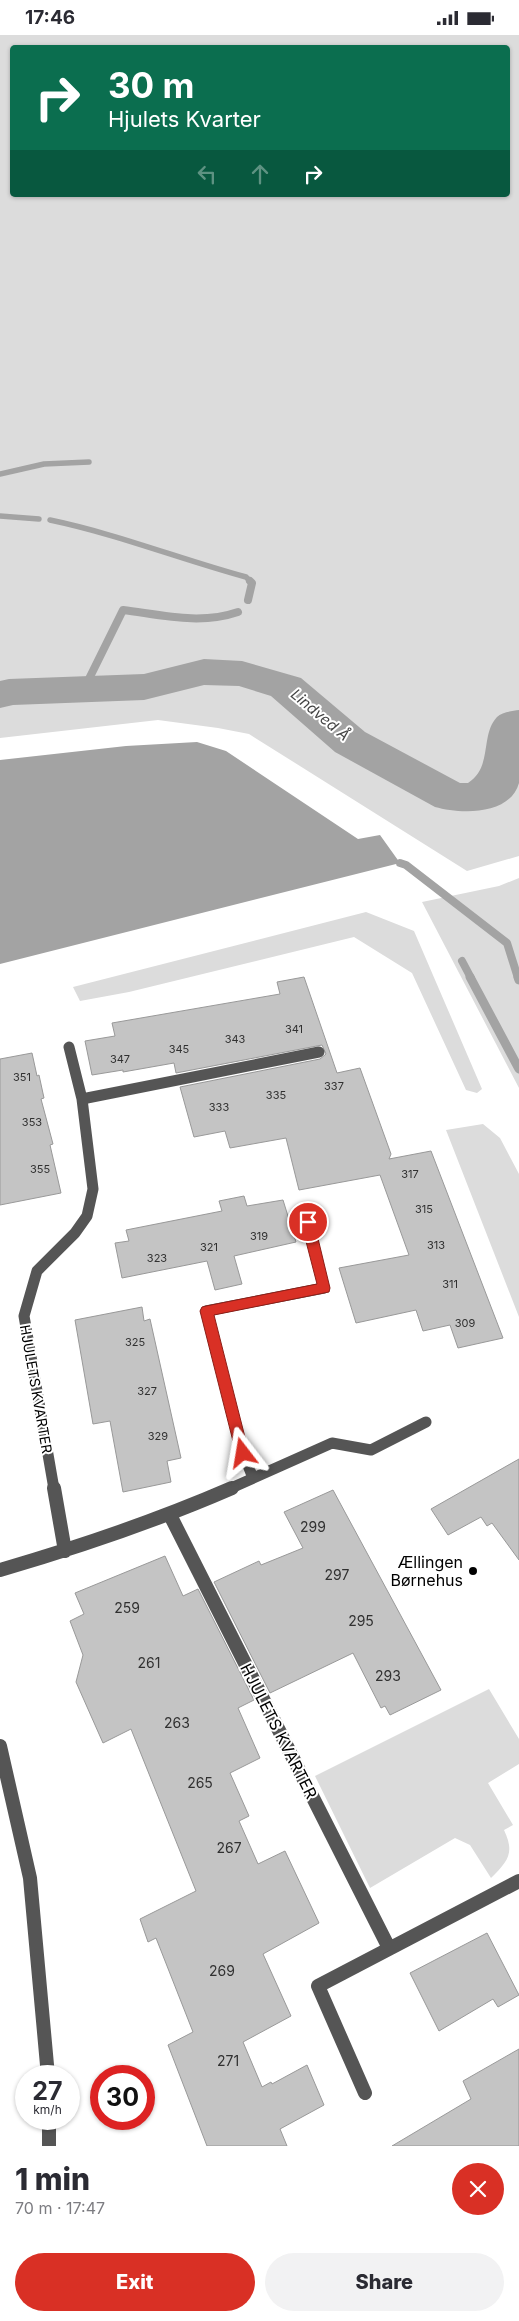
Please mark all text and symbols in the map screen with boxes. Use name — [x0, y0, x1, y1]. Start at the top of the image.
text: 17:46 — [25, 6, 75, 29]
text: 30 m — [108, 64, 194, 106]
icon: right — [25, 65, 90, 130]
text: Hjulets Kvarter — [108, 106, 261, 132]
icon: left — [193, 160, 221, 188]
icon: ahead — [246, 160, 274, 188]
icon: right — [299, 160, 327, 188]
water label: Lindved Å — [287, 685, 354, 745]
house number: 341 — [285, 1022, 303, 1036]
house number: 343 — [225, 1032, 246, 1046]
house number: 345 — [169, 1042, 190, 1056]
house number: 347 — [110, 1052, 130, 1066]
house number: 351 — [13, 1070, 31, 1084]
house number: 337 — [324, 1079, 344, 1093]
house number: 335 — [266, 1088, 286, 1102]
house number: 333 — [209, 1100, 229, 1114]
house number: 353 — [22, 1115, 42, 1129]
house number: 355 — [30, 1162, 50, 1176]
house number: 317 — [401, 1167, 419, 1181]
pin — [287, 1201, 329, 1243]
house number: 315 — [415, 1202, 433, 1216]
icon: arrive — [294, 1208, 322, 1236]
house number: 319 — [250, 1229, 268, 1243]
house number: 313 — [427, 1238, 445, 1252]
house number: 321 — [200, 1240, 218, 1254]
house number: 323 — [147, 1251, 167, 1265]
house number: 311 — [442, 1277, 458, 1291]
house number: 309 — [455, 1316, 475, 1330]
street label: HJULETS KVARTER — [17, 1323, 56, 1455]
house number: 325 — [125, 1335, 145, 1349]
house number: 327 — [137, 1384, 157, 1398]
position arrow — [216, 1426, 268, 1478]
house number: 329 — [148, 1429, 168, 1443]
house number: 299 — [300, 1518, 326, 1535]
place label: Ællingen Børnehus — [391, 1552, 463, 1590]
marker: Ællingen Børnehus — [467, 1565, 479, 1577]
house number: 297 — [325, 1566, 350, 1583]
house number: 259 — [114, 1599, 140, 1616]
house number: 295 — [348, 1612, 374, 1629]
house number: 261 — [138, 1654, 160, 1671]
street label: HJULETS KVARTER — [236, 1660, 322, 1802]
house number: 293 — [375, 1667, 401, 1684]
house number: 263 — [164, 1714, 190, 1731]
house number: 265 — [187, 1774, 213, 1791]
house number: 267 — [216, 1839, 242, 1856]
house number: 269 — [209, 1962, 235, 1979]
house number: 271 — [217, 2052, 239, 2069]
speed limit sign: 30 — [90, 2065, 155, 2130]
text: 27 — [32, 2076, 63, 2106]
text: km/h — [33, 2102, 62, 2117]
text: 1 min — [15, 2161, 90, 2197]
button: close — [452, 2163, 504, 2215]
text: 70 m · 17:47 — [15, 2198, 105, 2218]
button: Exit — [15, 2253, 255, 2311]
button: Share — [265, 2253, 504, 2311]

